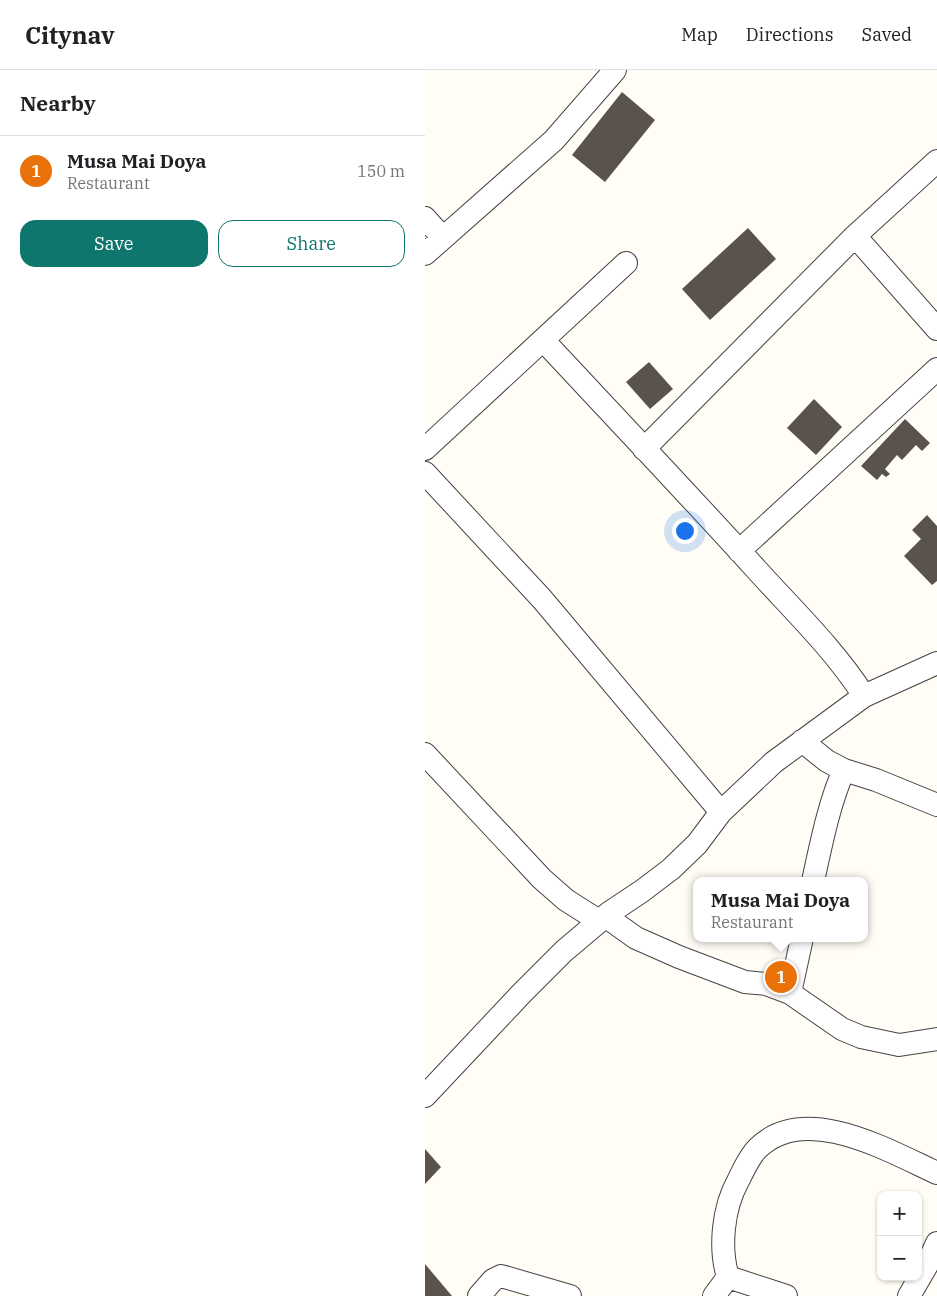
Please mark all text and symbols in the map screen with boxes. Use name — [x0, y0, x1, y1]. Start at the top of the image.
text: Citynav — [25, 19, 114, 51]
text: Map — [681, 23, 718, 46]
text: Directions — [746, 23, 834, 46]
text: Saved — [862, 23, 912, 46]
text: Nearby — [20, 89, 96, 117]
text: Musa Mai Doya — [67, 149, 206, 173]
text: 1 — [31, 161, 41, 181]
text: 150 m — [357, 161, 405, 181]
text: Restaurant — [67, 173, 150, 193]
button: Save — [20, 220, 208, 267]
button: Share — [218, 220, 405, 267]
your location — [672, 518, 698, 544]
popup — [693, 877, 868, 942]
text: Musa Mai Doya — [711, 888, 850, 912]
text: Restaurant — [711, 912, 794, 932]
pin: 1 — [765, 958, 797, 996]
map controls — [877, 1191, 922, 1281]
button: + — [877, 1191, 922, 1236]
button: − — [877, 1236, 922, 1281]

